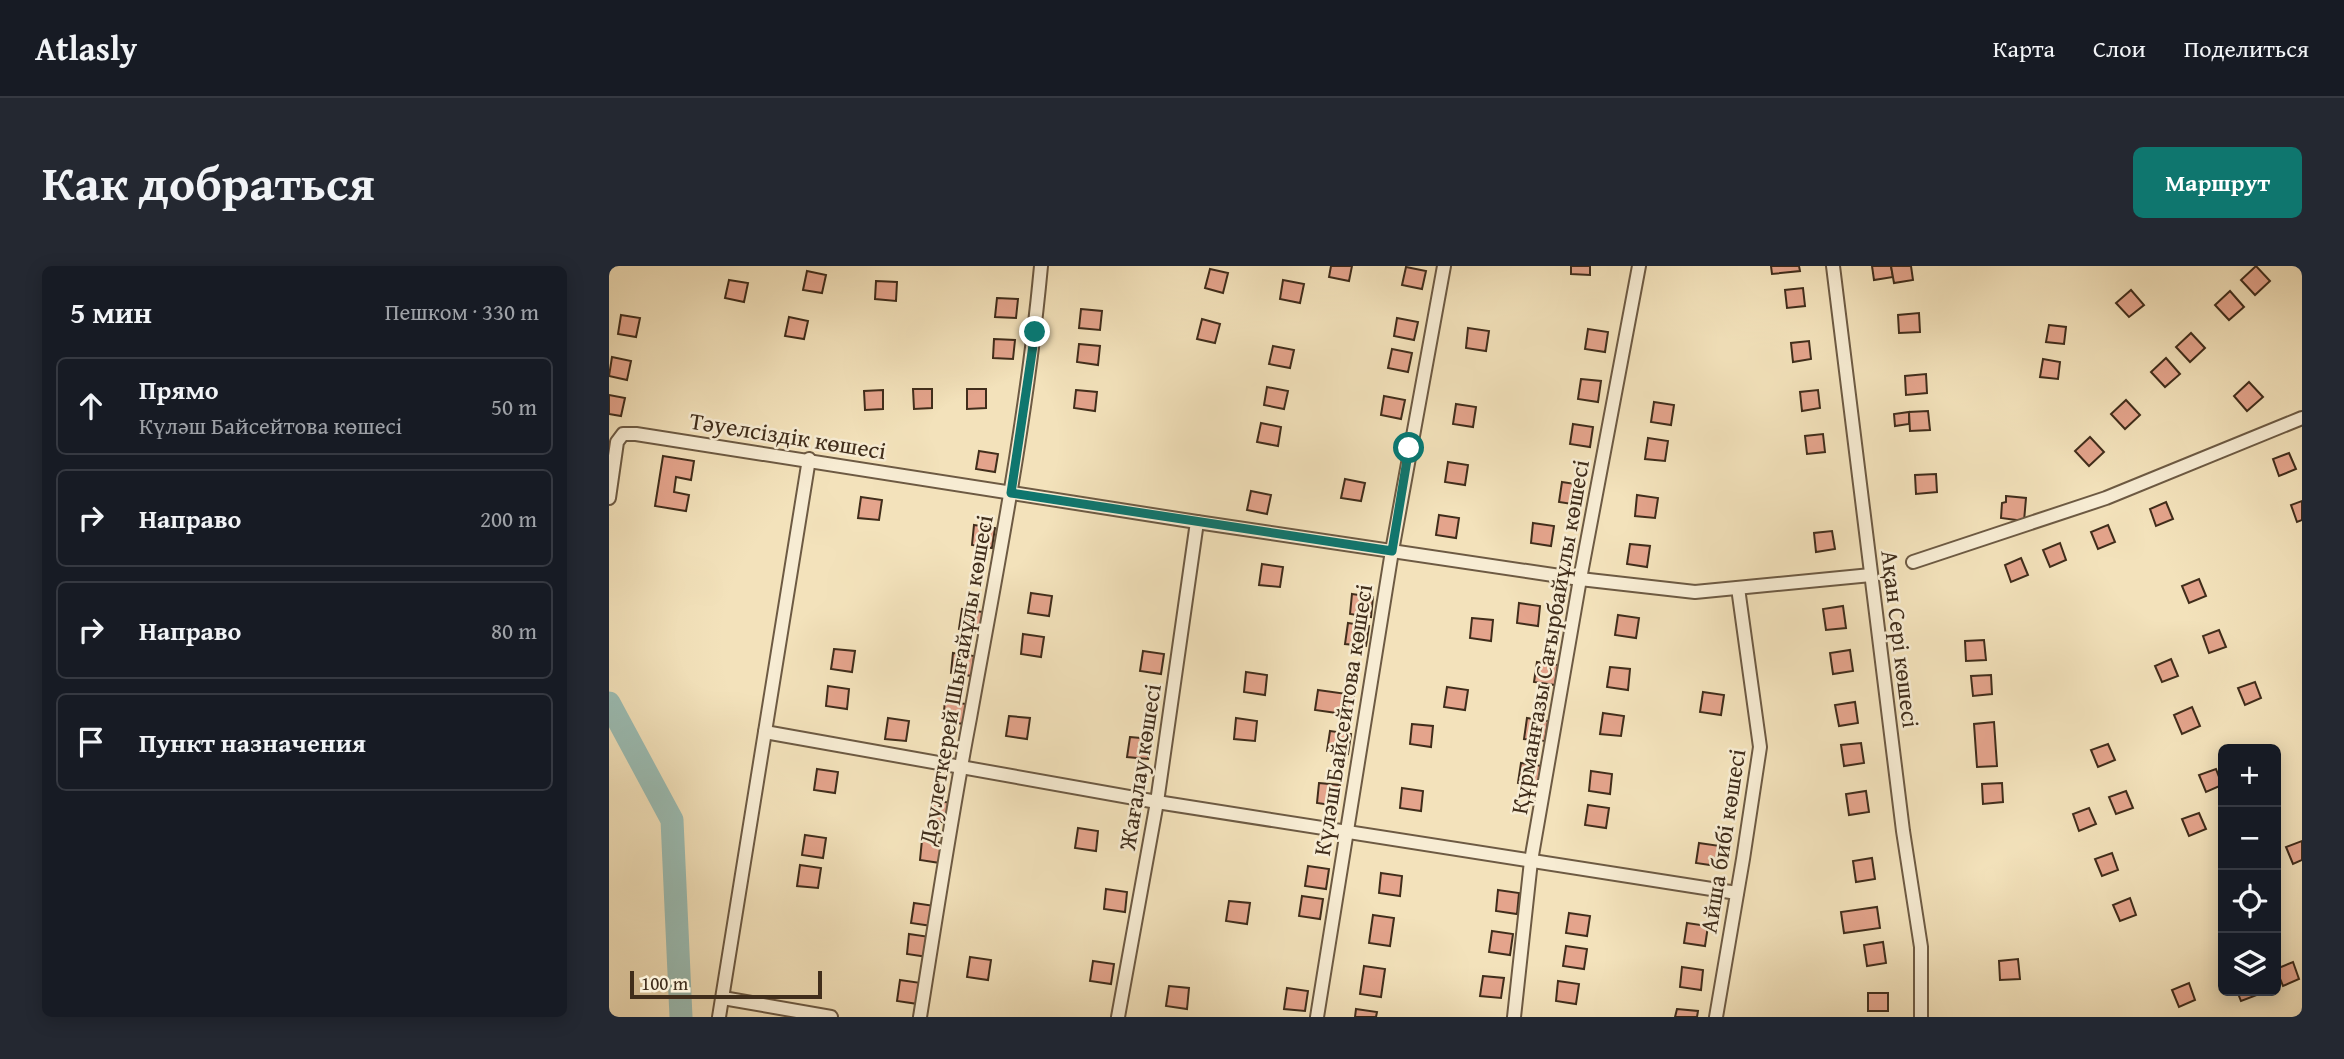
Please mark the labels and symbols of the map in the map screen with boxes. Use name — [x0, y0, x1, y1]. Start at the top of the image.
route end — [1019, 316, 1050, 347]
street label: Тәуелсіздік көшесі — [687, 403, 889, 468]
route start — [1393, 432, 1424, 463]
street label: Құрманғазы Сағырбайұлы көшесі — [1501, 457, 1598, 817]
street label: Дәулеткерей Шығайұлы көшесі — [909, 512, 1002, 849]
street label: Ақан Сері көшесі — [1872, 548, 1929, 730]
street label: Күләш Байсейтова көшесі — [1304, 581, 1381, 858]
street label: Жағалау көшесі — [1109, 681, 1170, 854]
street label: Айша бибі көшесі — [1691, 746, 1754, 936]
scale bar — [630, 968, 823, 1000]

